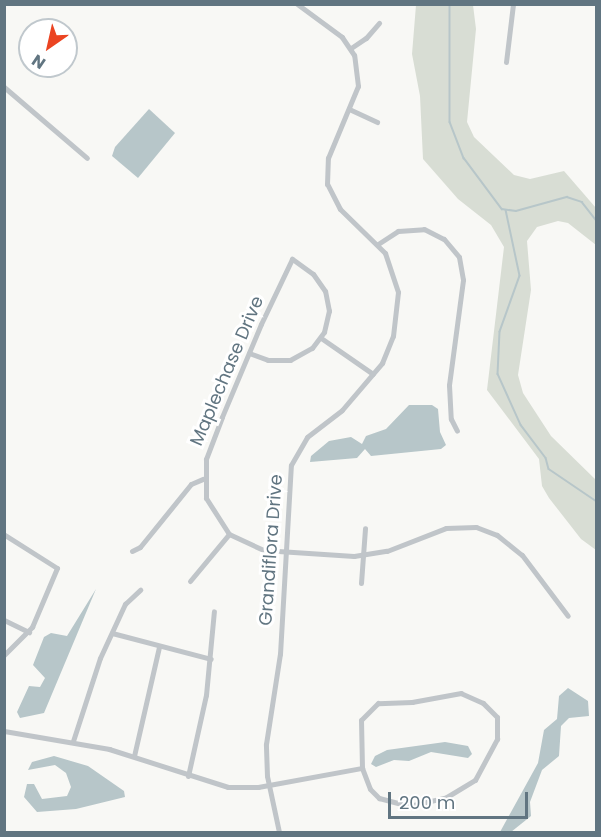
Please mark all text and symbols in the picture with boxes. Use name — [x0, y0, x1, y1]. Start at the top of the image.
north arrow — [18, 18, 78, 78]
text: N — [27, 49, 50, 75]
street label: Maplechase Drive — [186, 293, 268, 449]
street label: Grandiflora Drive — [255, 474, 287, 626]
scale bar — [391, 780, 530, 818]
text: 200 m — [399, 790, 455, 815]

